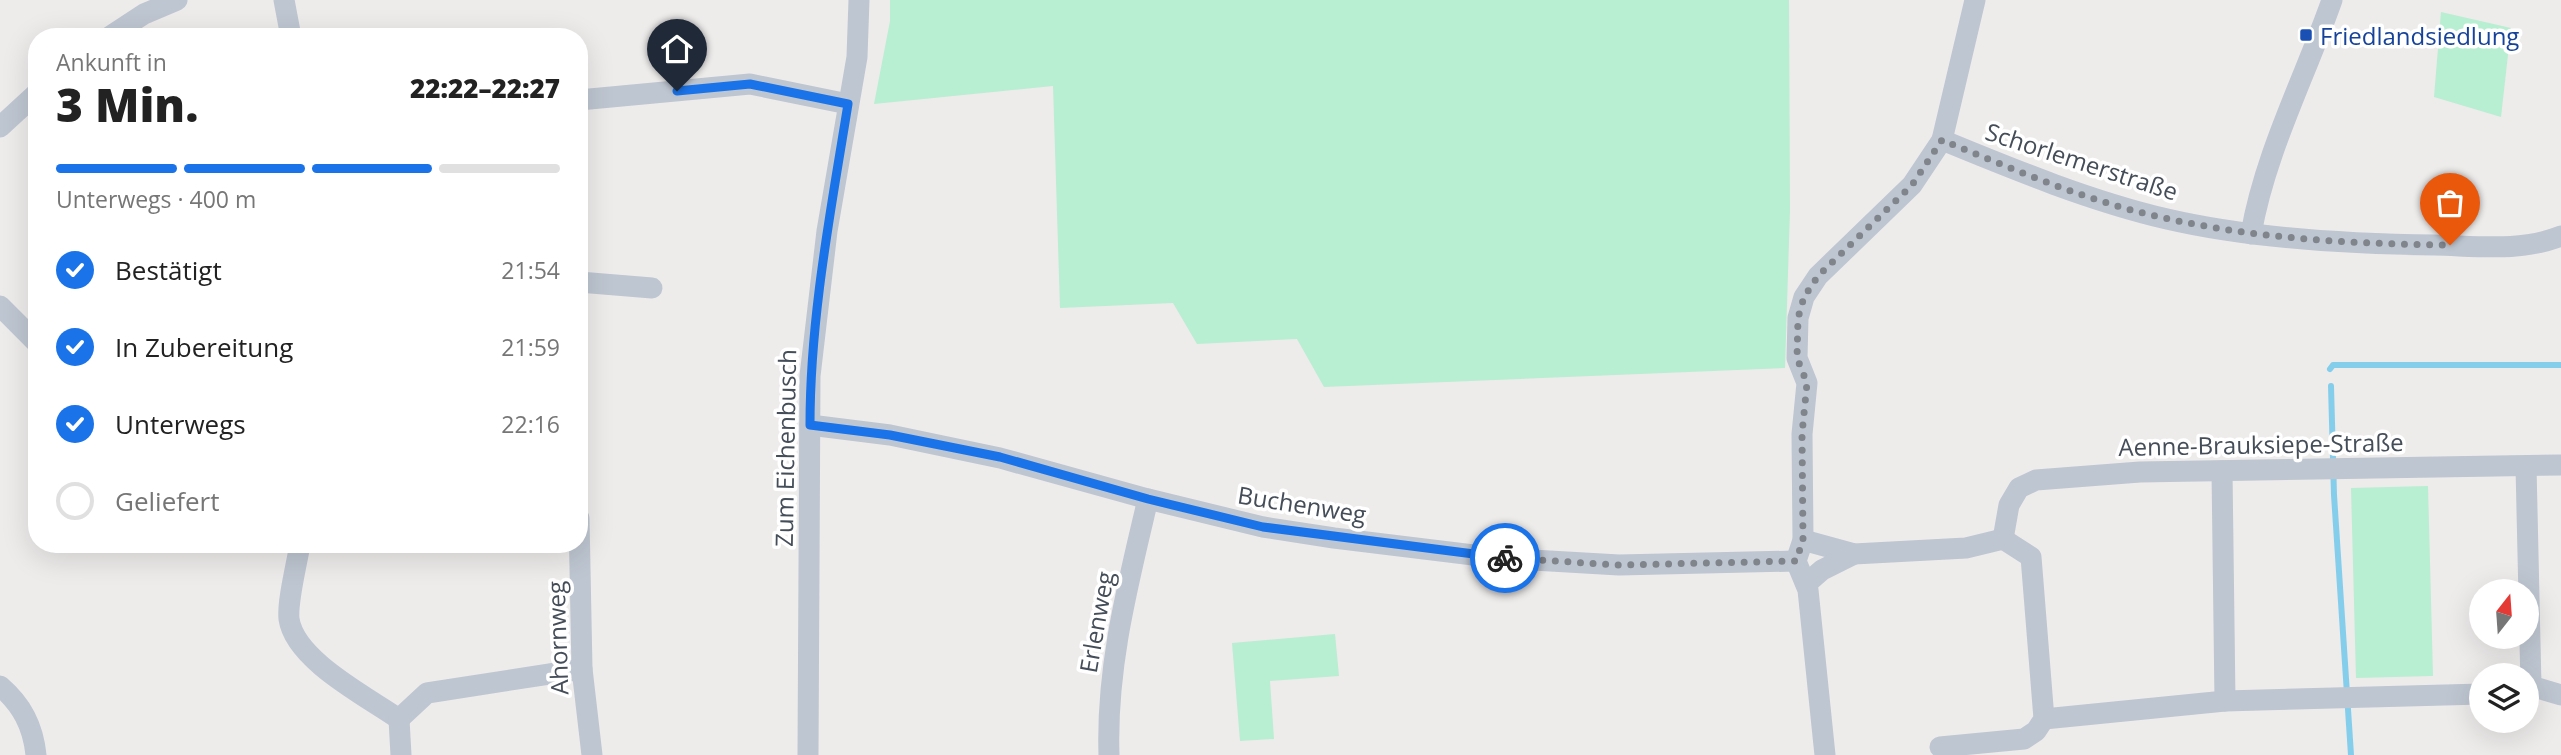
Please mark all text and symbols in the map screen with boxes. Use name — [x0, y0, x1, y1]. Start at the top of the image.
pin — [647, 19, 707, 91]
place label: Friedlandsiedlung — [2320, 19, 2519, 52]
marker: Friedlandsiedlung — [2298, 27, 2314, 43]
icon: home — [658, 30, 696, 68]
text: Ankunft in — [56, 46, 167, 78]
text: 22:22–22:27 — [410, 70, 560, 106]
text: 3 Min. — [56, 73, 198, 135]
street label: Schorlemerstraße — [1982, 114, 2182, 208]
pin — [2420, 173, 2480, 245]
text: Unterwegs · 400 m — [56, 183, 256, 215]
icon: bag — [2431, 184, 2469, 222]
icon: check — [56, 251, 94, 289]
text: Bestätigt — [115, 252, 222, 288]
text: 21:54 — [501, 254, 560, 286]
icon: check — [56, 328, 94, 366]
text: In Zubereitung — [115, 329, 293, 365]
text: 21:59 — [501, 331, 560, 363]
street label: Zum Eichenbusch — [767, 349, 803, 547]
icon: check — [56, 405, 94, 443]
text: Unterwegs — [115, 406, 246, 442]
text: 22:16 — [501, 408, 560, 440]
street label: Aenne-Brauksiepe-Straße — [2118, 425, 2404, 463]
street label: Buchenweg — [1235, 478, 1369, 530]
text: Geliefert — [115, 483, 219, 519]
courier — [1470, 523, 1540, 593]
icon: bike — [1486, 539, 1524, 577]
street label: Erlenweg — [1071, 569, 1121, 675]
north arrow — [2469, 579, 2539, 649]
map controls — [2469, 579, 2539, 733]
street label: Ahornweg — [539, 580, 575, 696]
button: layers — [2469, 663, 2539, 733]

